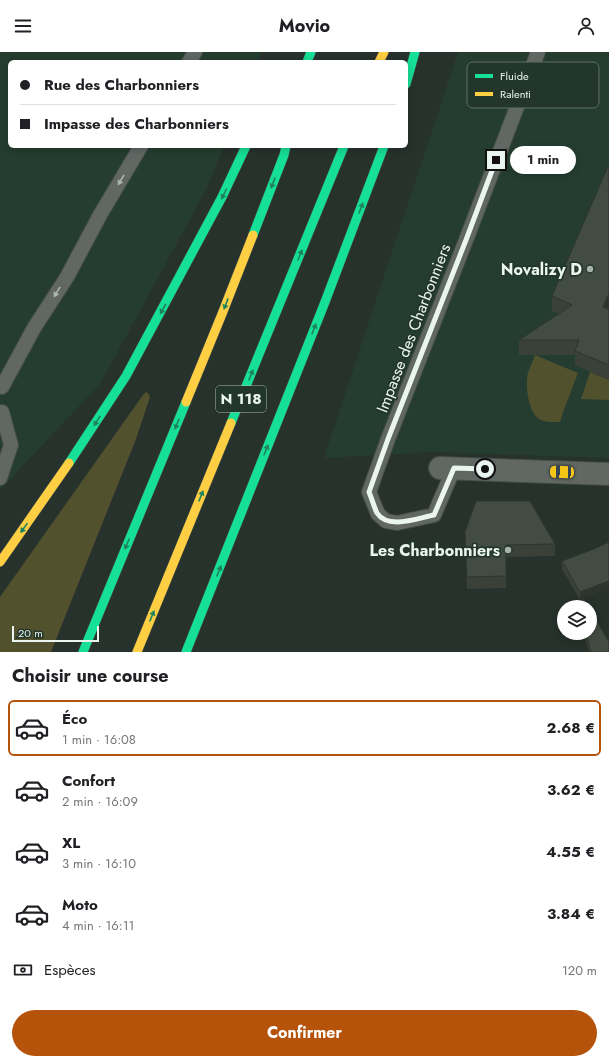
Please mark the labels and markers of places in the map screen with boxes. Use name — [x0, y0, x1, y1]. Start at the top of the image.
place label: Novalizy D — [501, 258, 582, 281]
marker: Novalizy D — [585, 264, 595, 274]
place label: Les Charbonniers — [370, 539, 500, 562]
marker: Les Charbonniers — [503, 545, 513, 555]

